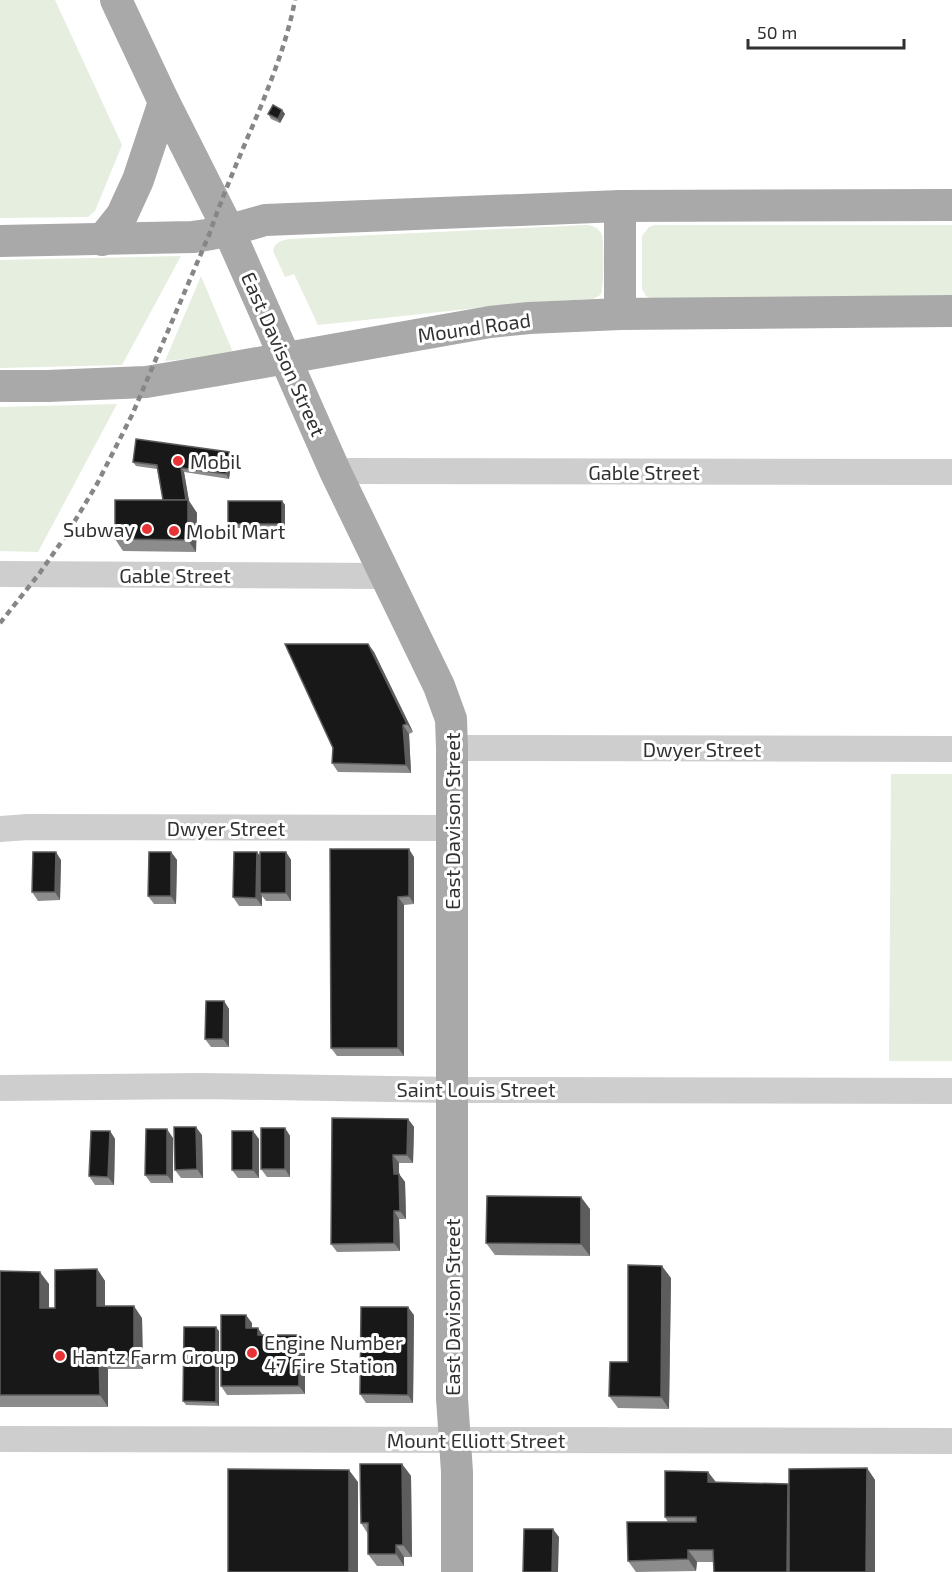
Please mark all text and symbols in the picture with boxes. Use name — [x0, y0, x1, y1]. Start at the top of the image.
scale bar — [748, 12, 904, 50]
text: 50 m — [757, 21, 797, 43]
street label: East Davison Street — [237, 268, 331, 440]
street label: Mound Road — [416, 307, 532, 347]
place label: Mobil — [190, 449, 241, 473]
marker: Mobil — [171, 454, 185, 468]
street label: Gable Street — [588, 460, 700, 484]
place label: Subway — [63, 517, 135, 541]
place label: Mobil Mart — [186, 519, 286, 543]
marker: Subway — [140, 522, 154, 536]
marker: Mobil Mart — [167, 524, 181, 538]
street label: Gable Street — [119, 563, 231, 587]
street label: East Davison Street — [440, 732, 464, 910]
street label: Dwyer Street — [643, 737, 762, 761]
street label: Dwyer Street — [167, 816, 286, 840]
street label: Saint Louis Street — [396, 1077, 556, 1101]
street label: East Davison Street — [440, 1218, 464, 1396]
place label: Engine Number 47 Fire Station — [264, 1330, 403, 1377]
place label: Hantz Farm Group — [72, 1344, 236, 1368]
marker: Engine Number 47 Fire Station — [245, 1346, 259, 1360]
marker: Hantz Farm Group — [53, 1349, 67, 1363]
street label: Mount Elliott Street — [387, 1428, 566, 1452]

